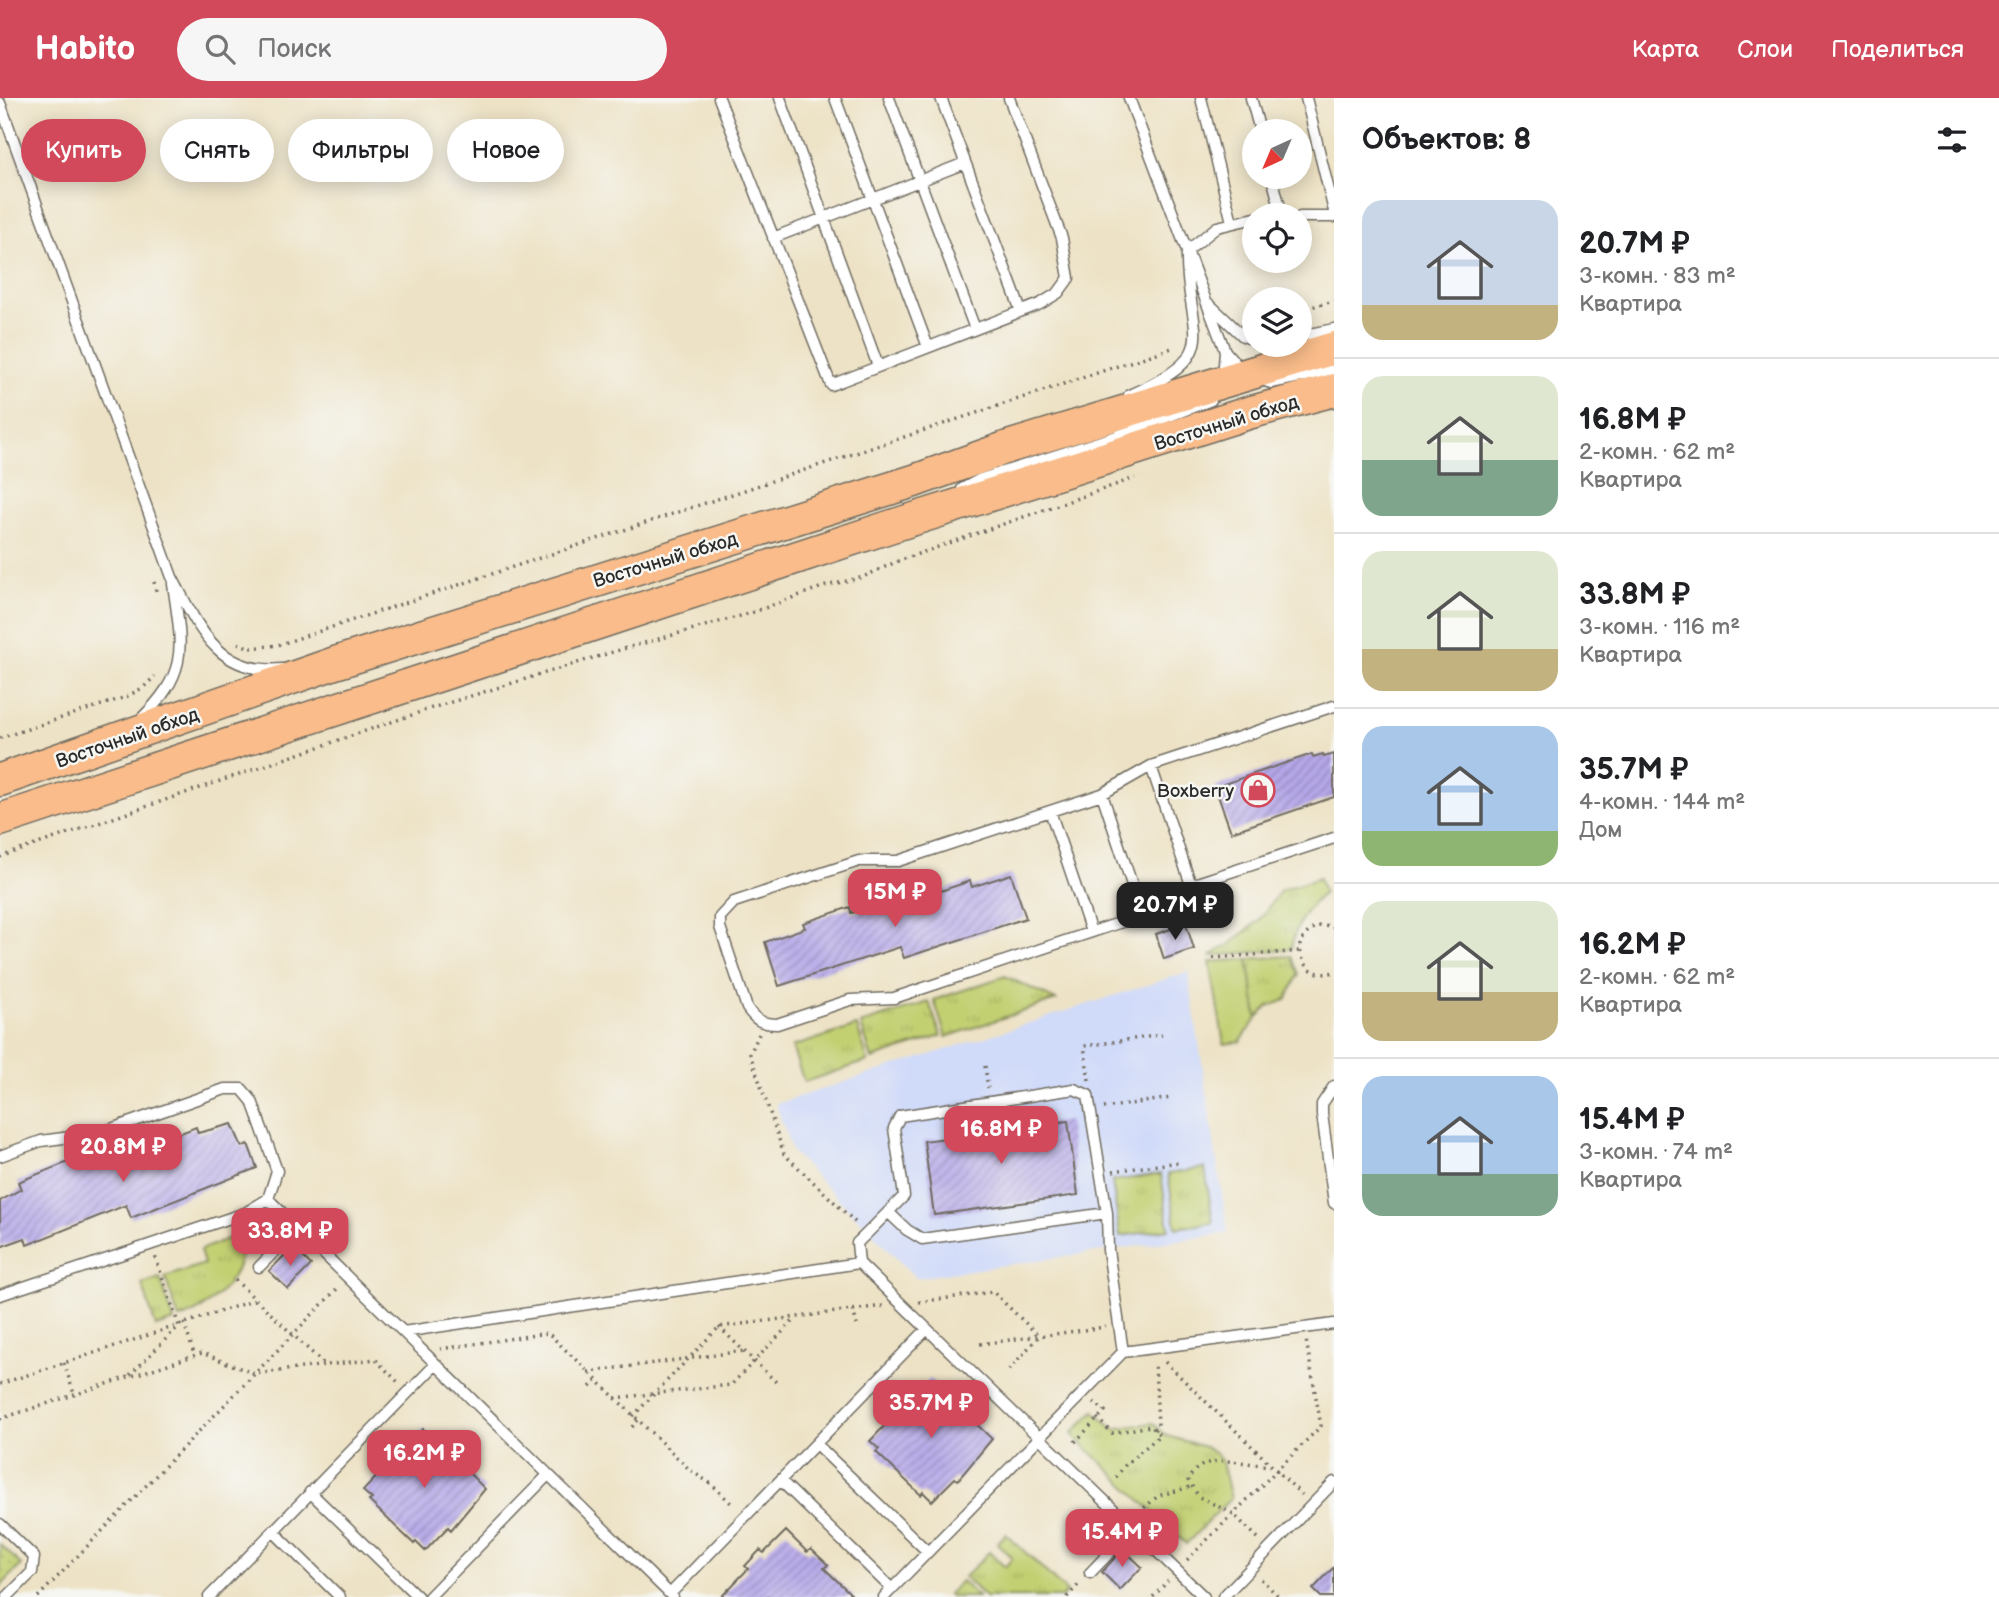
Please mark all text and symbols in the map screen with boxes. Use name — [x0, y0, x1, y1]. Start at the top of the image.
search box — [177, 18, 667, 81]
text: Habito — [35, 29, 135, 69]
icon: search — [201, 30, 239, 68]
text: Поиск — [257, 34, 331, 65]
text: Карта — [1632, 35, 1699, 64]
text: Слои — [1737, 35, 1793, 64]
text: Поделиться — [1831, 35, 1964, 64]
chip: Купить — [21, 119, 146, 182]
chip: Снять — [160, 119, 274, 182]
chip: Фильтры — [288, 119, 433, 182]
chip: Новое — [447, 119, 564, 182]
north arrow — [1242, 119, 1312, 189]
map controls — [1242, 119, 1312, 357]
icon: filters — [1933, 121, 1971, 159]
text: Объектов: 8 — [1362, 122, 1531, 158]
button: locate — [1242, 203, 1312, 273]
text: 20.7M ₽ — [1579, 226, 1690, 262]
icon: home — [1418, 228, 1502, 312]
text: 3-комн. · 83 m² — [1579, 262, 1736, 290]
button: layers — [1242, 287, 1312, 357]
text: Квартира — [1579, 290, 1682, 318]
street label: Восточный обход — [1152, 390, 1302, 456]
text: 16.8M ₽ — [1579, 402, 1686, 438]
icon: home — [1418, 404, 1502, 488]
text: 2-комн. · 62 m² — [1579, 438, 1735, 466]
text: Квартира — [1579, 466, 1682, 494]
street label: Восточный обход — [591, 527, 741, 593]
text: 33.8M ₽ — [1579, 577, 1690, 613]
icon: home — [1418, 579, 1502, 663]
text: 3-комн. · 116 m² — [1579, 613, 1740, 641]
text: Квартира — [1579, 641, 1682, 669]
street label: Восточный обход — [53, 703, 202, 774]
text: 35.7M ₽ — [1579, 752, 1688, 788]
icon: home — [1418, 754, 1502, 838]
shop icon: Boxberry — [1239, 771, 1277, 809]
place label: Boxberry — [1157, 780, 1234, 803]
text: 4-комн. · 144 m² — [1579, 788, 1745, 816]
text: Дом — [1579, 816, 1622, 844]
pin: 15M ₽ — [846, 870, 944, 929]
text: 15M ₽ — [864, 878, 926, 906]
pin: 20.7M ₽ — [1110, 882, 1240, 942]
text: 20.7M ₽ — [1133, 891, 1217, 919]
text: 16.2M ₽ — [1579, 927, 1686, 963]
icon: home — [1418, 929, 1502, 1013]
text: 2-комн. · 62 m² — [1579, 963, 1735, 991]
text: Квартира — [1579, 991, 1682, 1019]
text: 15.4M ₽ — [1579, 1102, 1685, 1138]
icon: home — [1418, 1104, 1502, 1188]
pin: 16.8M ₽ — [936, 1107, 1066, 1166]
text: 16.8M ₽ — [960, 1115, 1042, 1143]
pin: 20.8M ₽ — [58, 1124, 188, 1184]
text: 20.8M ₽ — [80, 1133, 166, 1161]
text: 3-комн. · 74 m² — [1579, 1138, 1733, 1166]
text: Квартира — [1579, 1166, 1682, 1194]
pin: 33.8M ₽ — [225, 1208, 355, 1268]
text: 33.8M ₽ — [247, 1217, 333, 1245]
pin: 35.7M ₽ — [866, 1380, 996, 1440]
text: 35.7M ₽ — [889, 1389, 973, 1417]
pin: 16.2M ₽ — [359, 1430, 489, 1490]
text: 16.2M ₽ — [383, 1439, 465, 1467]
pin: 15.4M ₽ — [1057, 1510, 1187, 1569]
text: 15.4M ₽ — [1082, 1518, 1162, 1546]

